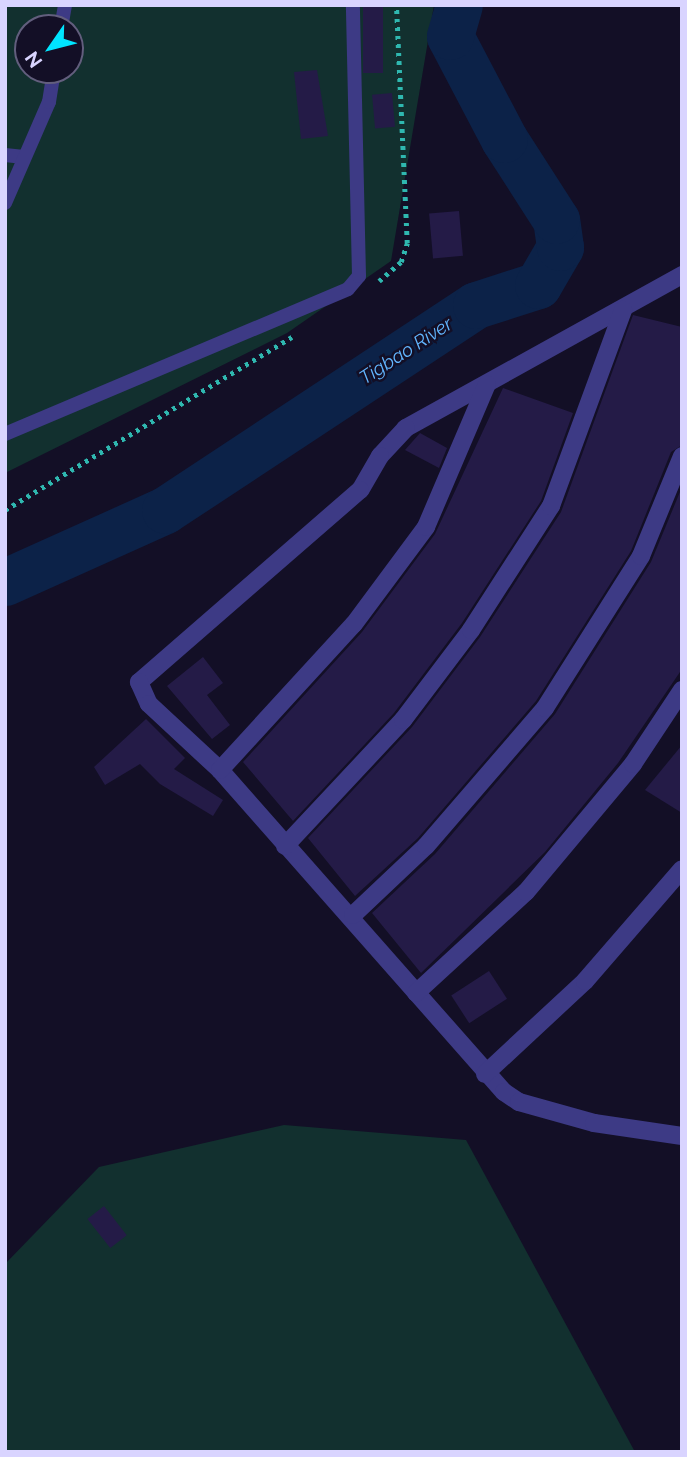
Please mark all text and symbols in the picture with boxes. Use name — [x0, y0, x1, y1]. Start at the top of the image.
north arrow — [14, 14, 84, 84]
text: N — [20, 48, 47, 72]
water label: Tigbao River — [355, 313, 457, 389]

